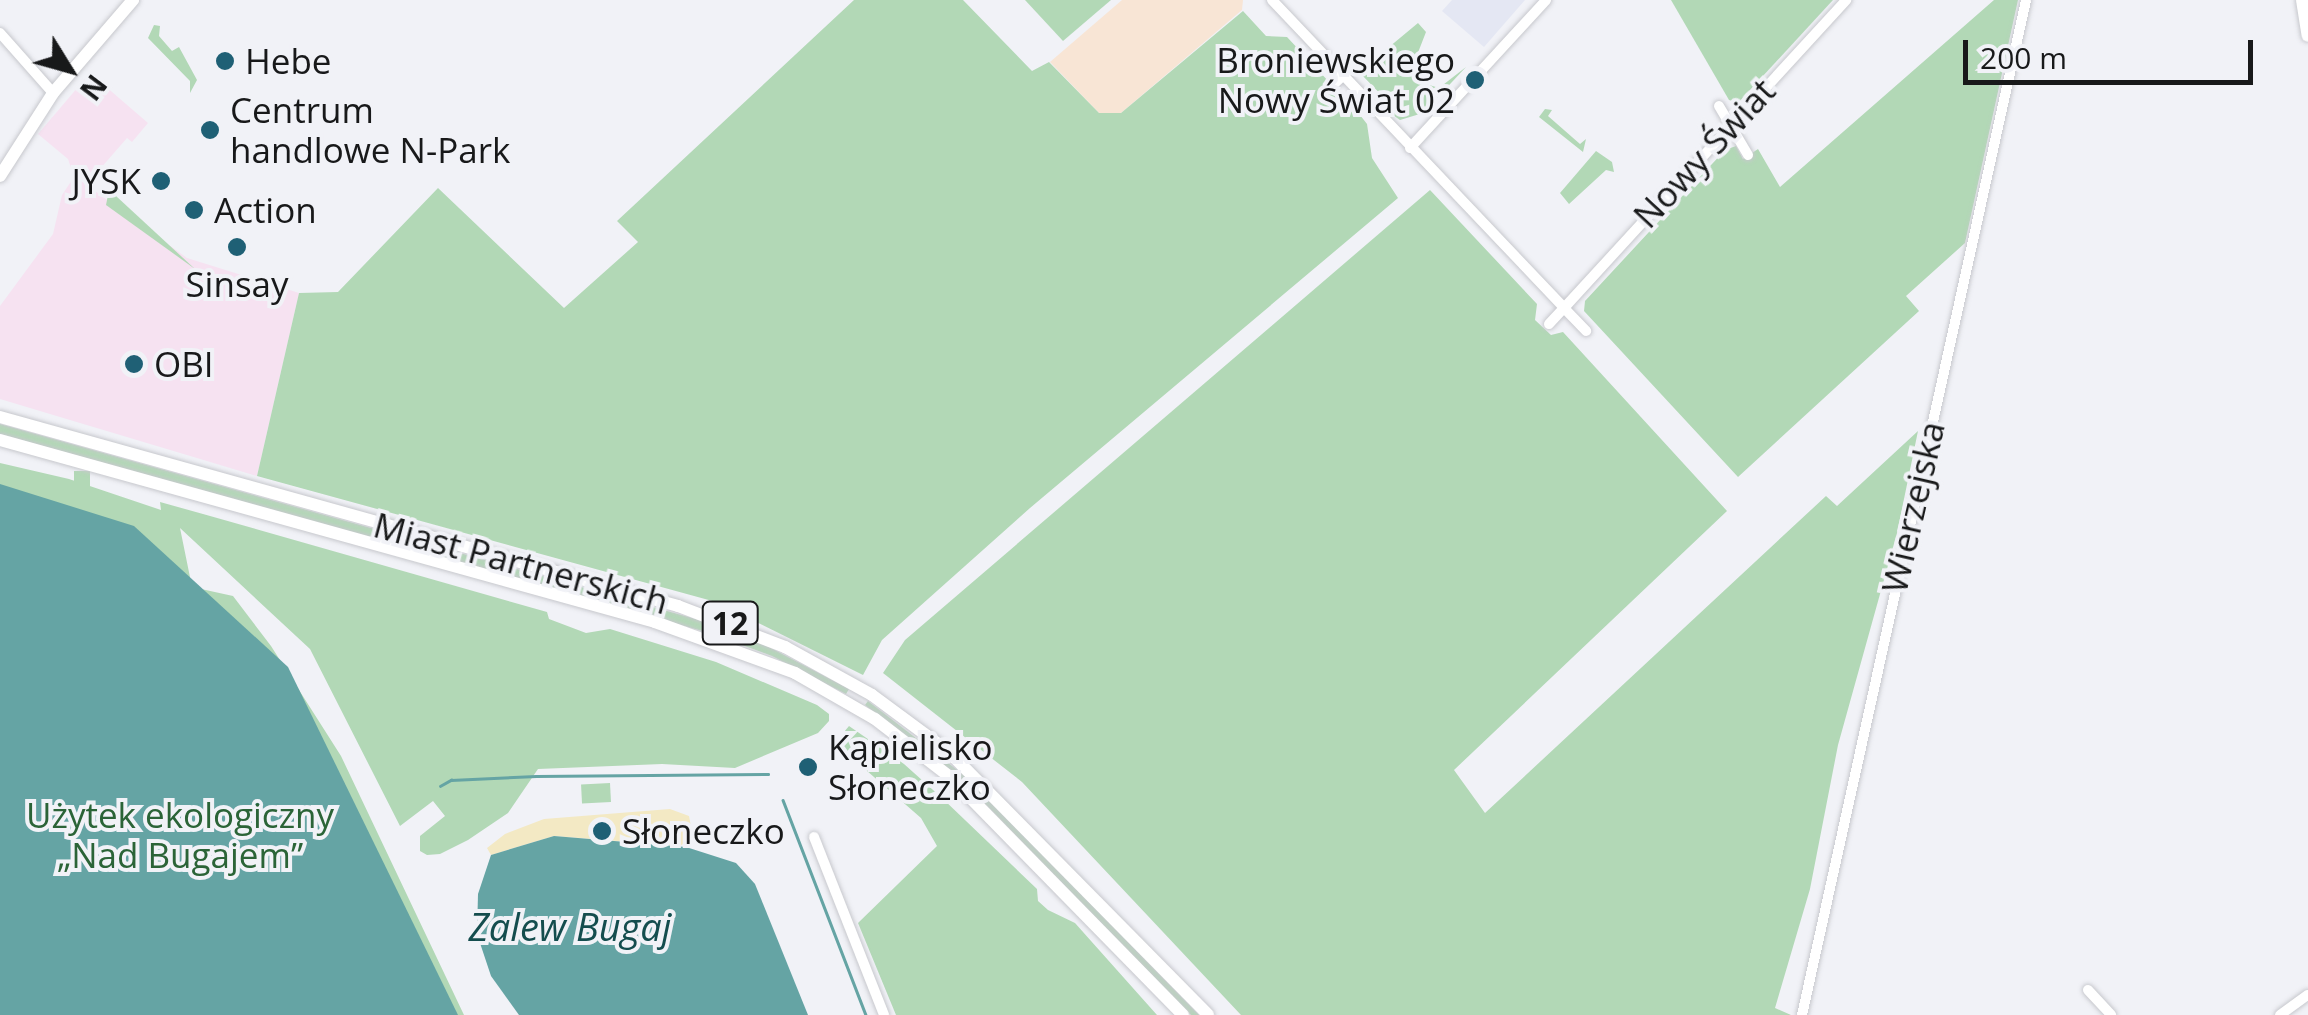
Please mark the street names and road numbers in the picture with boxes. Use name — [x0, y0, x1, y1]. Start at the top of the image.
street label: Nowy Świat — [1624, 70, 1784, 236]
street label: Wierzejska — [1873, 417, 1953, 597]
street label: Miast Partnerskich — [369, 504, 673, 622]
road number: 12 — [700, 596, 760, 650]

